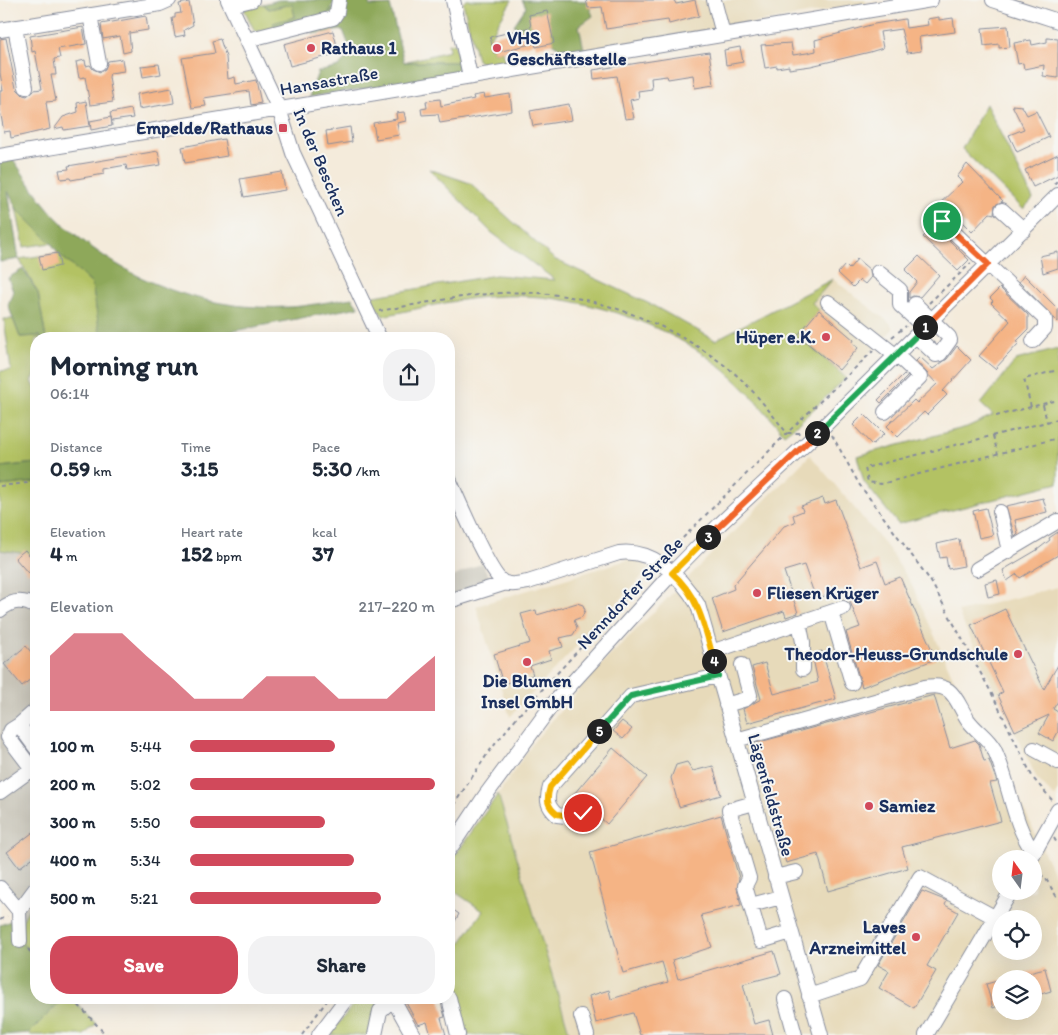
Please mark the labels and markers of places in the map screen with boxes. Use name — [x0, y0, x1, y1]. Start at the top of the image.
place label: VHS Geschäftsstelle — [507, 27, 627, 70]
place label: Rathaus 1 — [321, 37, 397, 59]
marker: Rathaus 1 — [305, 42, 317, 54]
marker: VHS Geschäftsstelle — [491, 42, 503, 54]
place label: Empelde/Rathaus — [136, 117, 273, 139]
marker: Empelde/Rathaus — [277, 122, 289, 134]
pin — [921, 200, 963, 242]
pin: 1 — [912, 314, 938, 340]
place label: Hüper e.K. — [736, 326, 816, 348]
marker: Hüper e.K. — [820, 331, 832, 343]
pin: 2 — [804, 420, 830, 446]
pin: 3 — [696, 524, 720, 550]
place label: Fliesen Krüger — [767, 582, 880, 604]
marker: Fliesen Krüger — [751, 587, 763, 599]
place label: Theodor-Heuss-Grundschule — [784, 643, 1008, 665]
pin: 4 — [702, 648, 726, 674]
marker: Theodor-Heuss-Grundschule — [1012, 648, 1024, 660]
marker: Die Blumen Insel GmbH — [521, 656, 533, 668]
place label: Die Blumen Insel GmbH — [481, 670, 573, 713]
pin: 5 — [586, 718, 612, 744]
pin — [562, 792, 604, 834]
place label: Samiez — [879, 795, 936, 817]
marker: Samiez — [863, 800, 875, 812]
place label: Laves Arzneimittel — [809, 916, 907, 959]
marker: Laves Arzneimittel — [910, 931, 922, 943]

